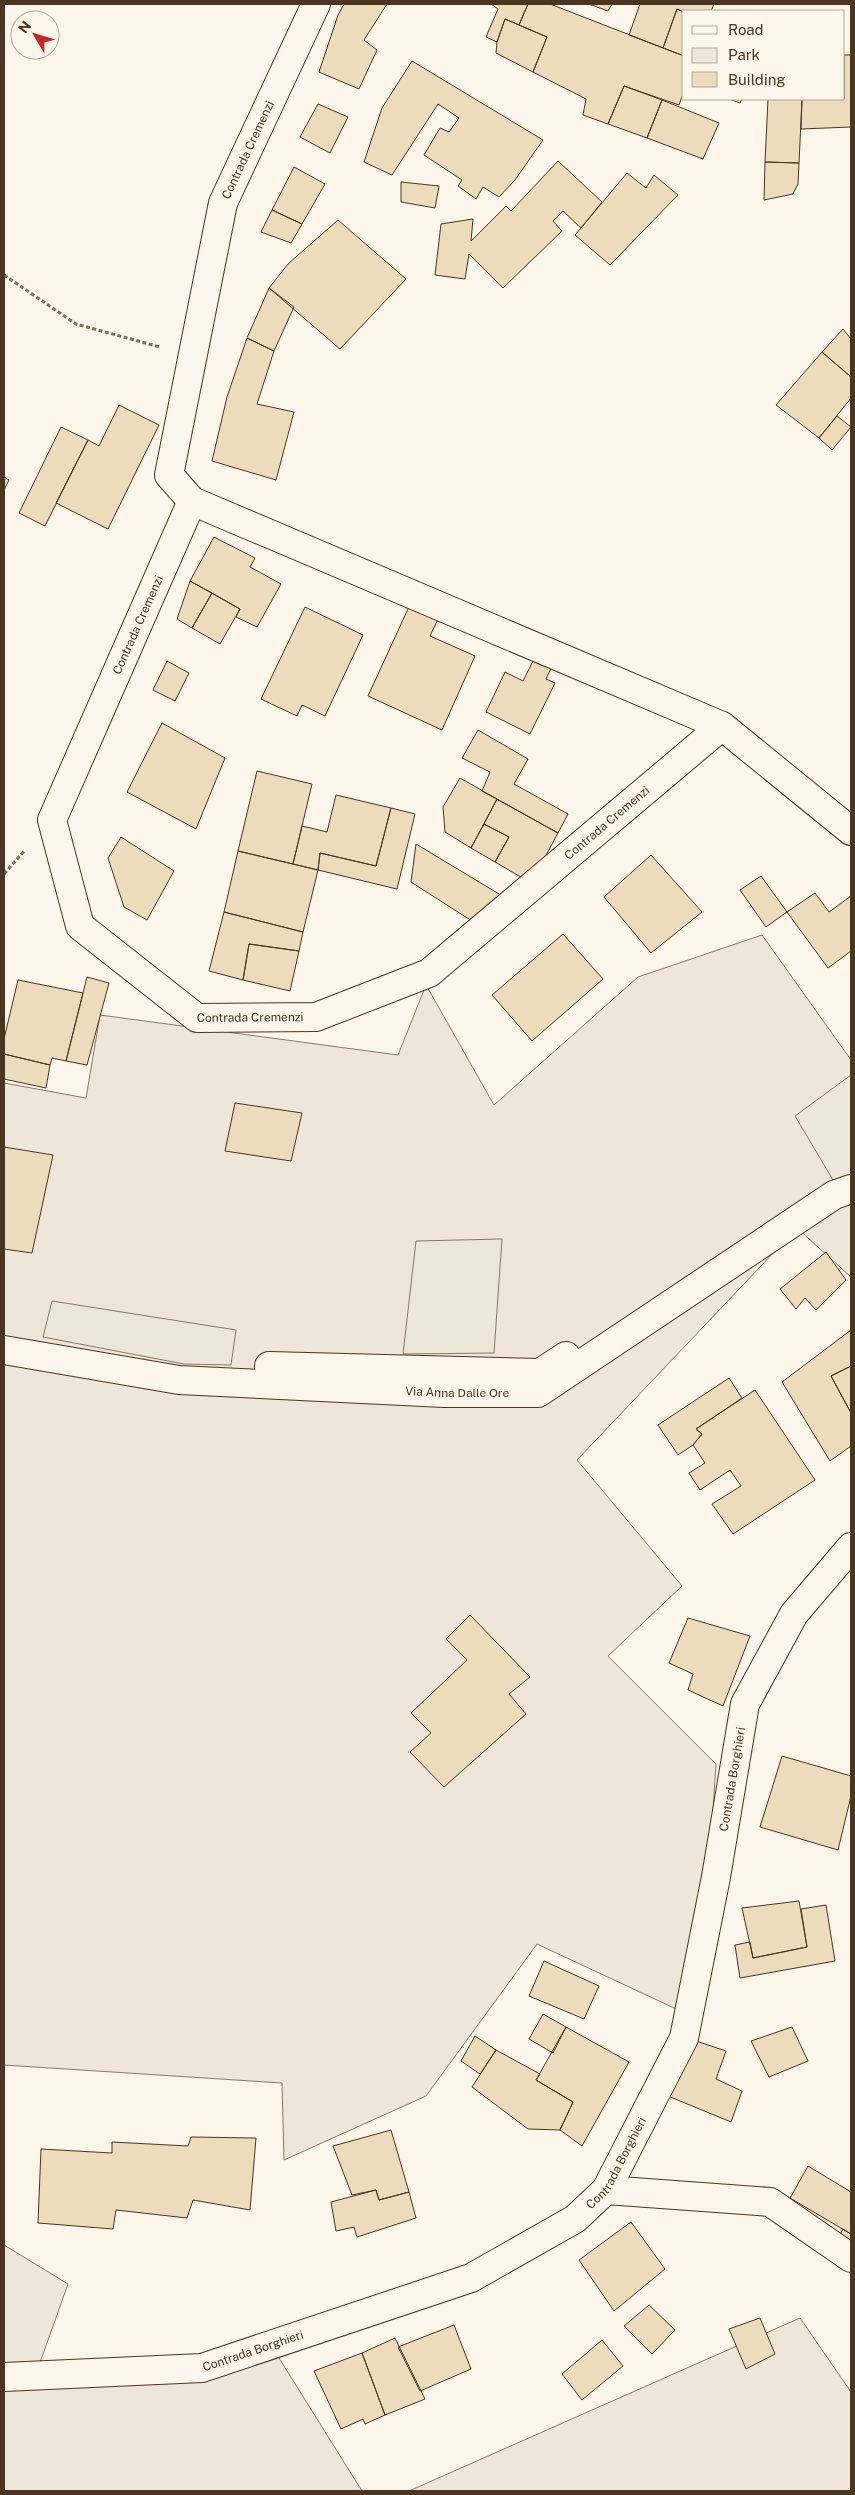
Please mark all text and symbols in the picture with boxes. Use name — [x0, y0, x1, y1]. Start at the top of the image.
north arrow — [10, 10, 60, 60]
legend — [682, 10, 845, 100]
text: N — [15, 18, 34, 36]
text: Road — [728, 21, 764, 38]
text: Park — [728, 46, 760, 63]
text: Building — [728, 71, 786, 88]
street label: Contrada Cremenzi — [219, 99, 277, 201]
street label: Contrada Cremenzi — [110, 573, 166, 677]
street label: Contrada Cremenzi — [562, 783, 652, 863]
street label: Contrada Cremenzi — [197, 1010, 304, 1025]
street label: Via Anna Dalle Ore — [405, 1384, 509, 1400]
street label: Contrada Borghieri — [717, 1726, 748, 1832]
street label: Contrada Borghieri — [583, 2115, 649, 2212]
street label: Contrada Borghieri — [201, 2328, 305, 2374]

